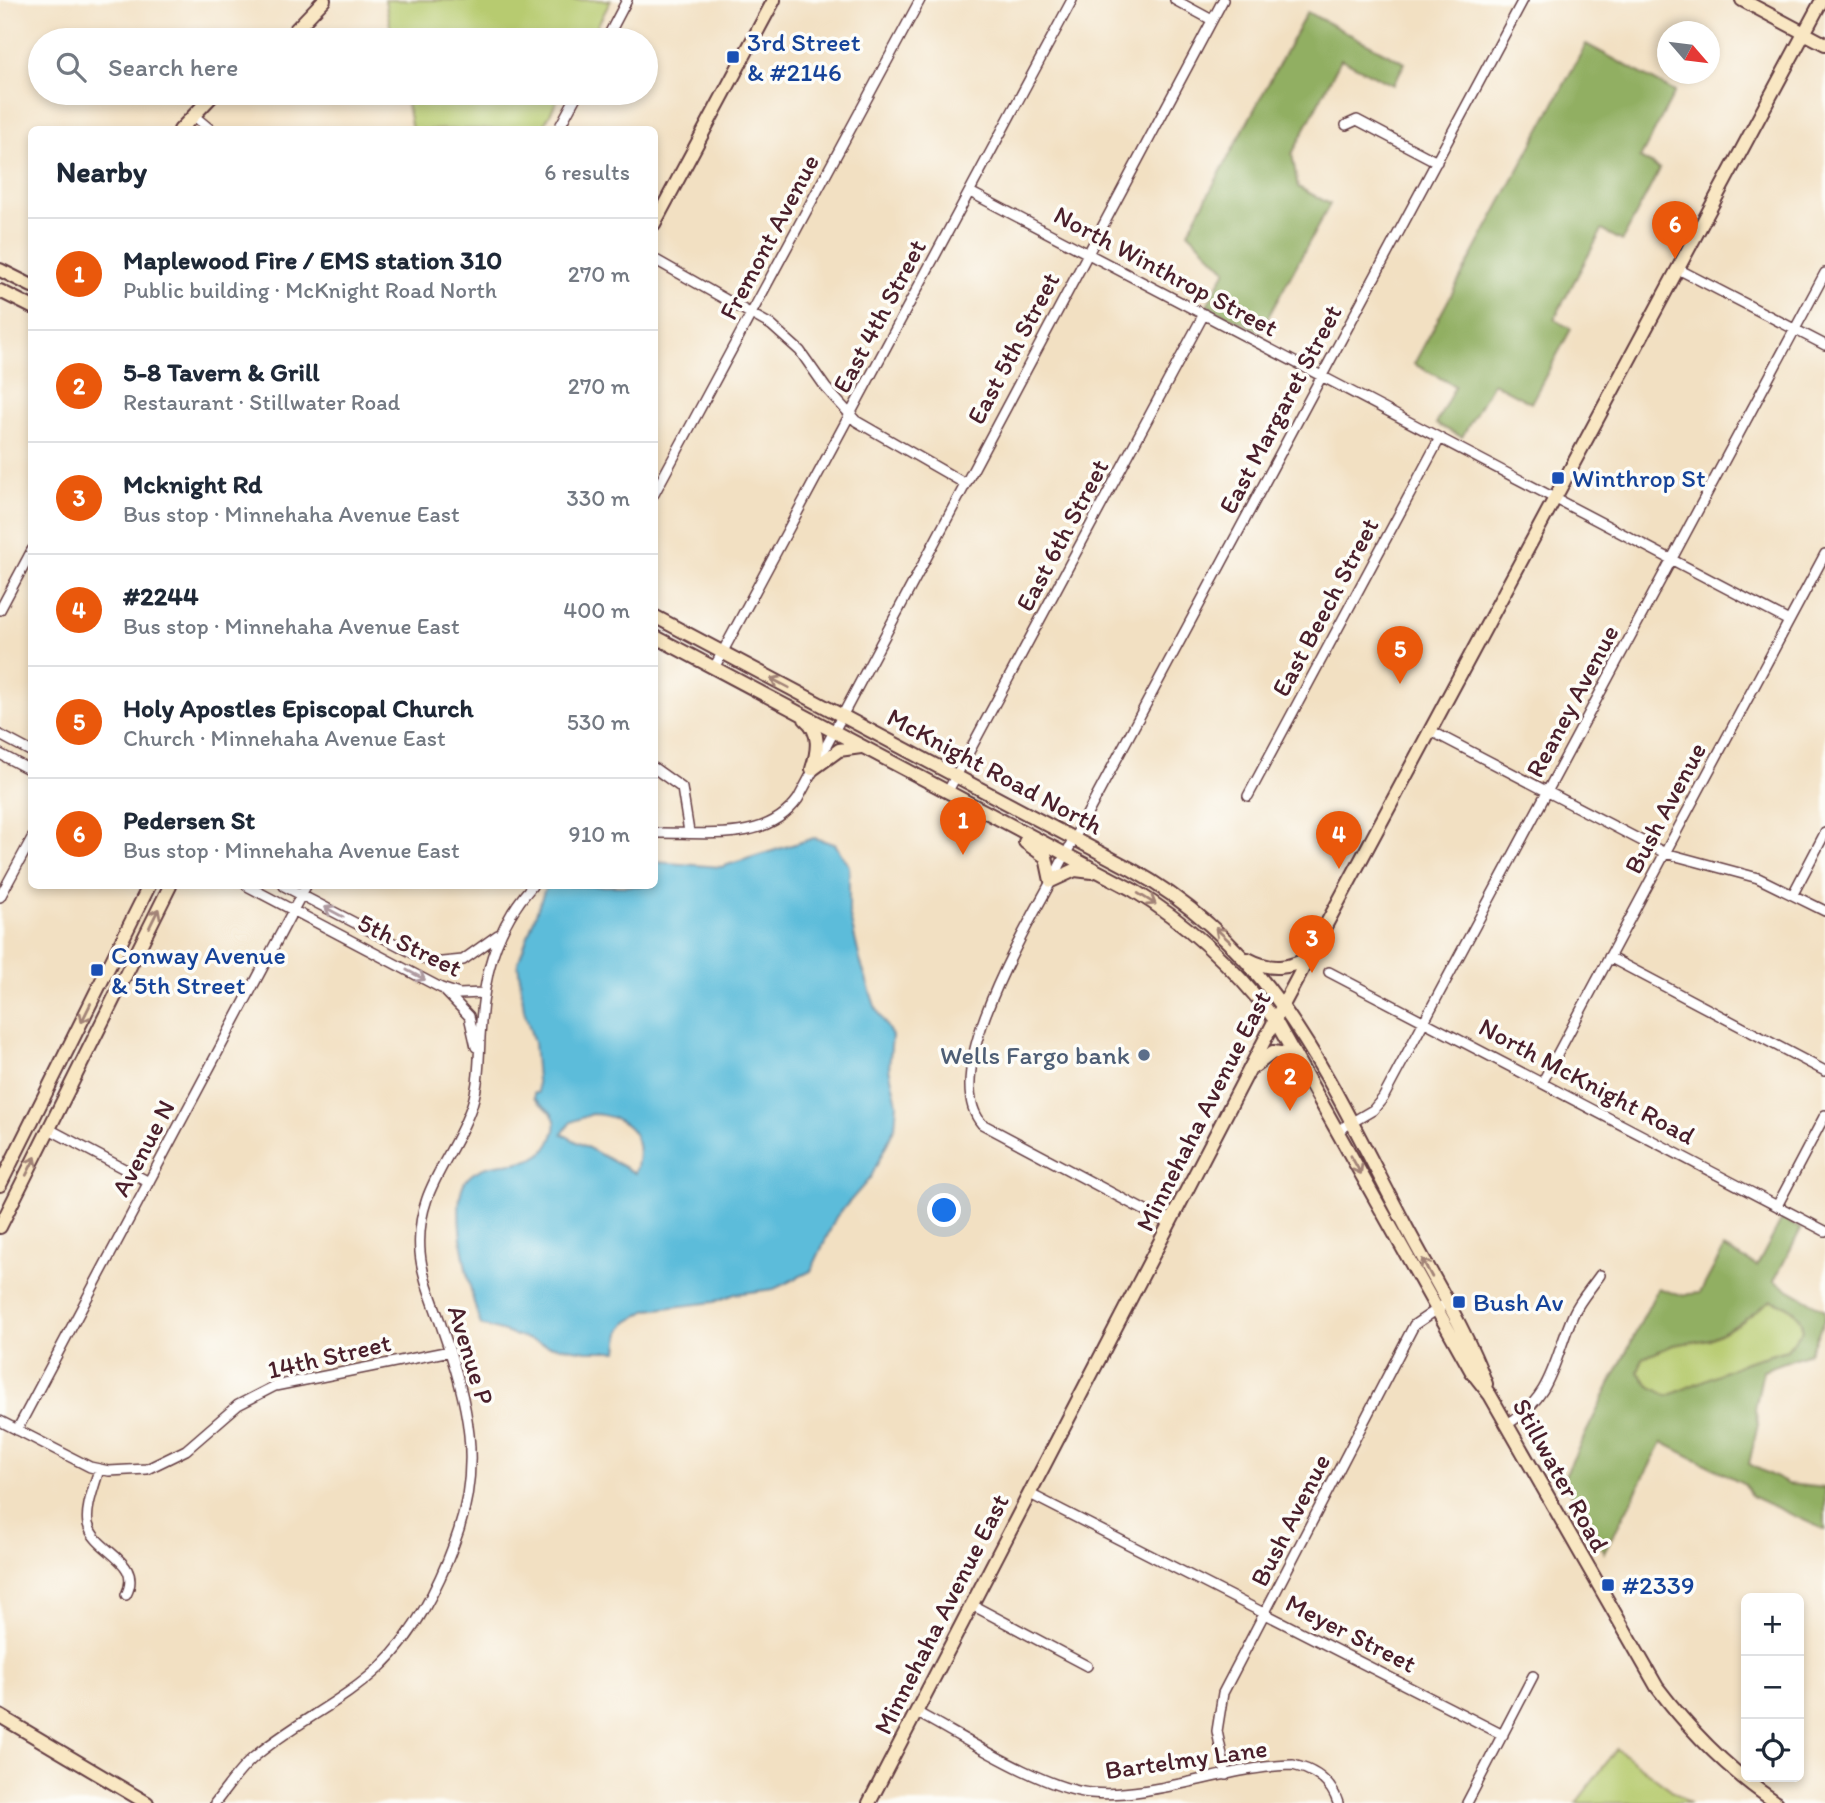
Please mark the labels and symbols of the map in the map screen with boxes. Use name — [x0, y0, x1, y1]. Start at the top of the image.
north arrow — [1657, 21, 1720, 84]
place label: 3rd Street & #2146 — [747, 26, 861, 88]
marker: 3rd Street & #2146 — [725, 49, 741, 65]
street label: Fremont Avenue — [712, 149, 826, 325]
street label: North Winthrop Street — [1049, 198, 1284, 344]
pin: 6 — [1652, 201, 1698, 259]
street label: East 4th Street — [825, 233, 933, 398]
street label: East 5th Street — [960, 266, 1067, 429]
street label: East Margaret Street — [1211, 299, 1349, 519]
street label: East 6th Street — [1009, 453, 1116, 617]
place label: Winthrop St — [1572, 462, 1706, 494]
marker: Winthrop St — [1550, 470, 1566, 486]
street label: East Beech Street — [1264, 512, 1386, 702]
street label: Reaney Avenue — [1518, 619, 1626, 783]
pin: 5 — [1377, 626, 1423, 684]
one-way arrow — [770, 676, 791, 689]
street label: McKnight Road North — [882, 701, 1108, 841]
street label: Bush Avenue — [1617, 737, 1713, 879]
pin: 1 — [940, 797, 986, 855]
pin: 4 — [1316, 811, 1362, 869]
one-way arrow — [1136, 892, 1156, 906]
one-way arrow — [324, 905, 344, 919]
street label: 5th Street — [353, 906, 467, 984]
one-way arrow — [147, 908, 161, 929]
pin: 3 — [1289, 915, 1335, 973]
one-way arrow — [1214, 927, 1232, 943]
place label: Conway Avenue & 5th Street — [111, 939, 286, 1001]
marker: Conway Avenue & 5th Street — [89, 962, 105, 978]
one-way arrow — [405, 968, 425, 982]
street label: Minnehaha Avenue East — [1128, 985, 1278, 1237]
one-way arrow — [79, 1002, 93, 1023]
street label: North McKnight Road — [1473, 1010, 1701, 1152]
place label: Wells Fargo bank — [940, 1039, 1130, 1071]
marker: Wells Fargo bank — [1136, 1047, 1152, 1063]
pin: 2 — [1267, 1053, 1313, 1111]
street label: Avenue N — [104, 1094, 182, 1202]
one-way arrow — [1350, 1154, 1363, 1175]
one-way arrow — [24, 1156, 38, 1177]
your location — [927, 1193, 961, 1227]
one-way arrow — [1420, 1258, 1434, 1278]
place label: Bush Av — [1473, 1286, 1564, 1318]
marker: Bush Av — [1451, 1294, 1467, 1310]
street label: Avenue P — [441, 1302, 501, 1409]
street label: 14th Street — [264, 1326, 394, 1386]
street label: Stillwater Road — [1506, 1393, 1617, 1558]
street label: Bush Avenue — [1243, 1448, 1337, 1592]
street label: Minnehaha Avenue East — [866, 1488, 1016, 1740]
place label: #2339 — [1622, 1569, 1695, 1601]
marker: #2339 — [1600, 1577, 1616, 1593]
street label: Meyer Street — [1280, 1586, 1422, 1680]
street label: Bartelmy Lane — [1103, 1732, 1269, 1786]

